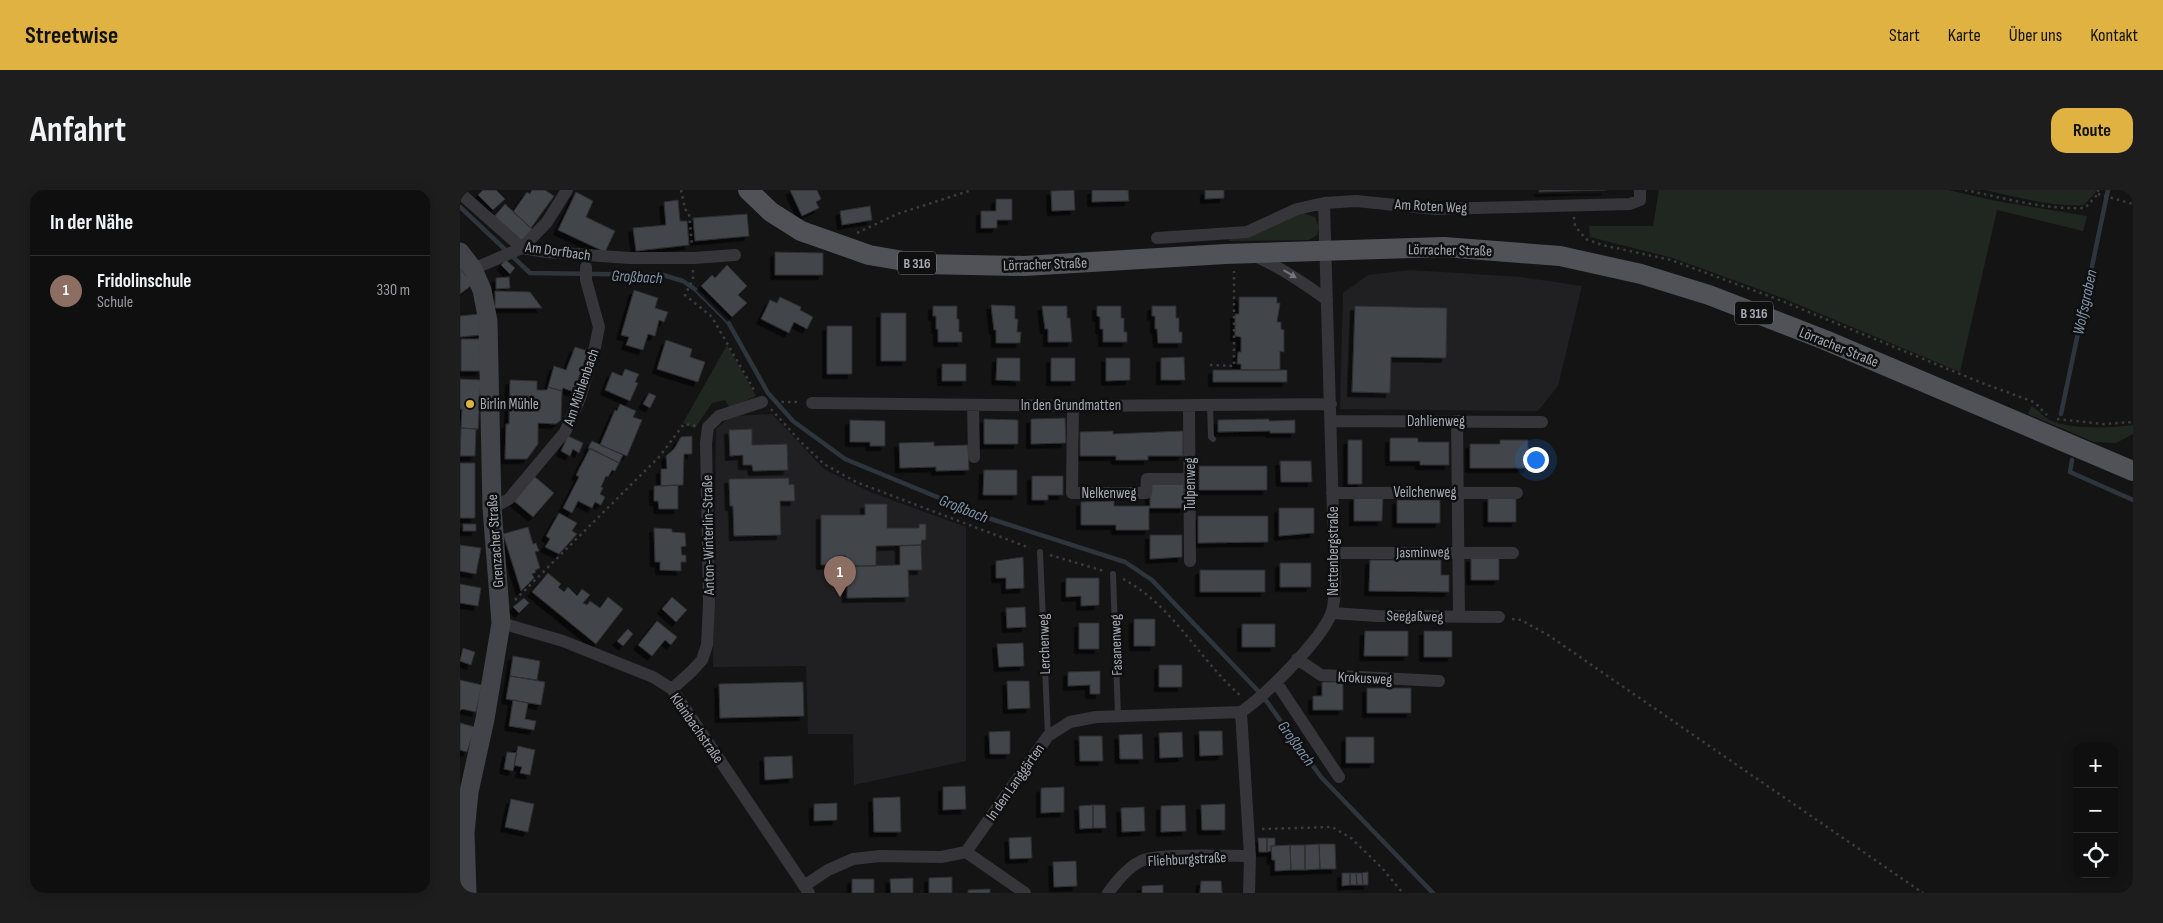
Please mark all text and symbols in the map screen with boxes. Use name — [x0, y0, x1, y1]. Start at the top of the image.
text: Streetwise — [25, 21, 118, 50]
text: Start — [1889, 25, 1920, 46]
text: Karte — [1948, 25, 1981, 46]
text: Über uns — [2009, 25, 2062, 46]
text: Kontakt — [2090, 25, 2138, 46]
button: Route — [2051, 108, 2133, 153]
text: Anfahrt — [30, 109, 126, 152]
street label: Am Roten Weg — [1393, 195, 1468, 218]
text: In der Nähe — [50, 210, 133, 235]
street label: Am Dorfbach — [523, 237, 592, 265]
street label: Lörracher Straße — [1408, 240, 1492, 261]
road number: B 316 — [898, 252, 936, 274]
street label: Lörracher Straße — [1003, 254, 1087, 275]
water label: Großbach — [611, 267, 663, 288]
water label: Wolfsgraben — [2069, 268, 2102, 337]
one-way arrow — [1283, 269, 1297, 278]
text: Fridolinschule — [97, 270, 191, 293]
text: 1 — [63, 281, 69, 300]
text: 330 m — [377, 281, 410, 300]
text: Schule — [97, 293, 133, 312]
road number: B 316 — [1735, 302, 1773, 324]
street label: Lörracher Straße — [1796, 323, 1881, 372]
street label: Am Mühlenbach — [559, 346, 603, 429]
place label: Birlin Mühle — [480, 395, 539, 414]
street label: In den Grundmatten — [1021, 396, 1121, 415]
marker: Birlin Mühle — [464, 398, 476, 410]
street label: Dahlienweg — [1407, 412, 1465, 431]
your location — [1523, 447, 1549, 473]
street label: Tulpenweg — [1181, 457, 1200, 511]
street label: Anton-Winterlin-Straße — [698, 475, 719, 596]
street label: Veilchenweg — [1393, 483, 1457, 502]
street label: Nelkenweg — [1082, 484, 1136, 503]
water label: Großbach — [936, 491, 991, 528]
street label: Grenzacher Straße — [483, 494, 508, 588]
street label: Nettenbergstraße — [1324, 506, 1343, 596]
street label: Jasminweg — [1395, 543, 1450, 562]
pin: 1 — [824, 556, 856, 597]
street label: Seegaßweg — [1387, 607, 1443, 626]
street label: Lerchenweg — [1034, 613, 1055, 675]
street label: Fasanenweg — [1106, 614, 1127, 676]
street label: Krokusweg — [1337, 668, 1393, 689]
street label: Kleinbachstraße — [665, 690, 728, 767]
water label: Großbach — [1273, 718, 1319, 770]
street label: In den Langgärten — [982, 740, 1049, 824]
map controls — [2073, 743, 2118, 878]
button: + — [2073, 743, 2118, 788]
button: − — [2073, 788, 2118, 833]
button: locate — [2073, 833, 2118, 878]
street label: Fliehburgstraße — [1147, 848, 1227, 871]

